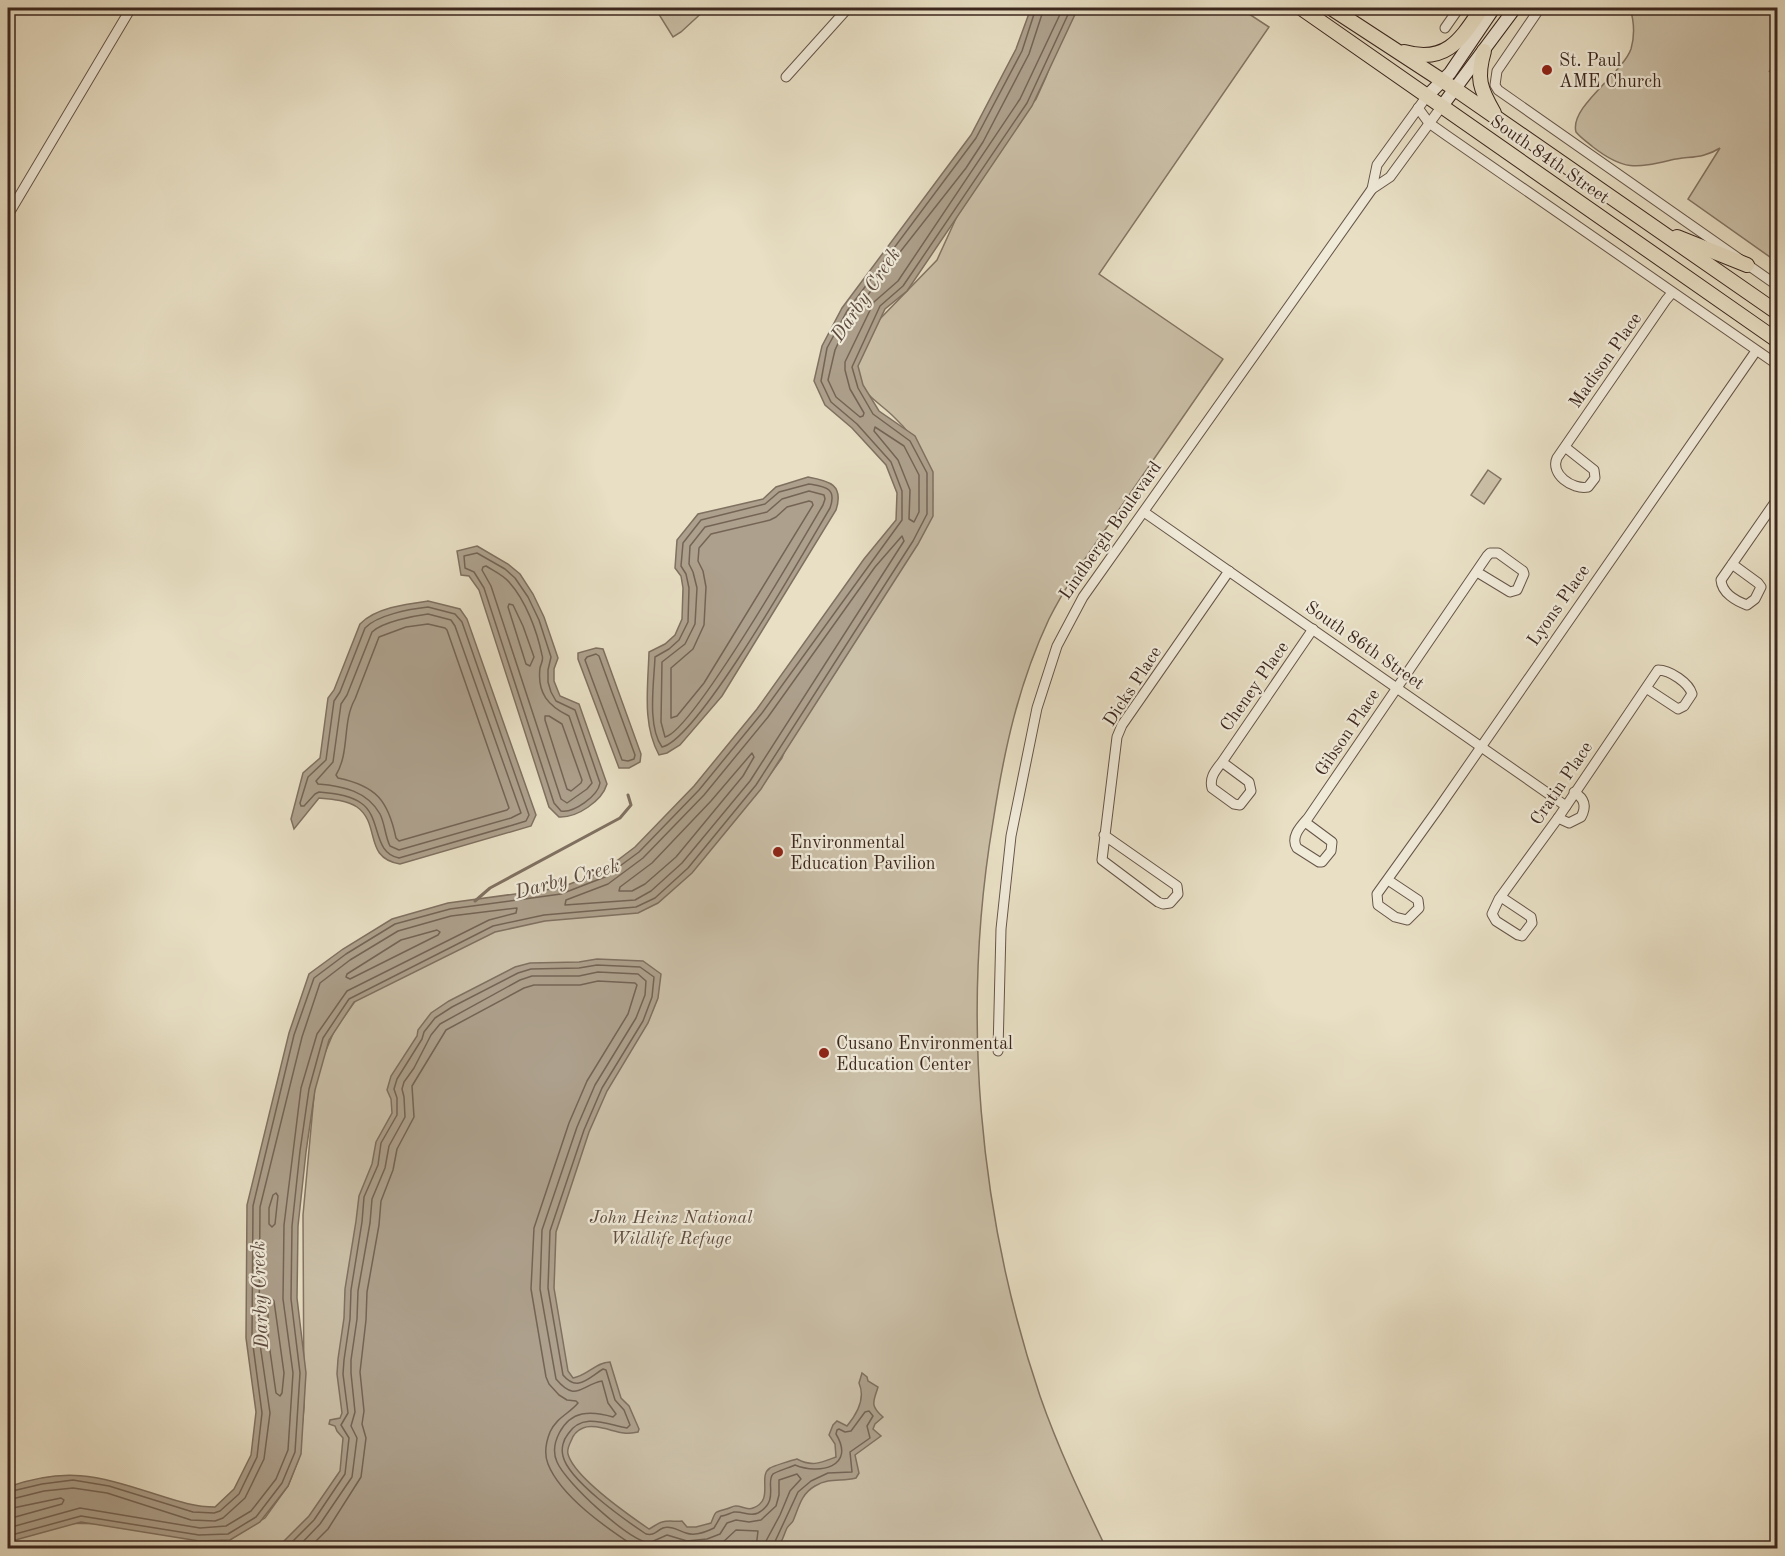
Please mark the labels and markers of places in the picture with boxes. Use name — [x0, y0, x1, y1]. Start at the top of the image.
place label: St. Paul AME Church — [1559, 52, 1662, 91]
marker: St. Paul AME Church — [1540, 63, 1554, 77]
place label: Environmental Education Pavilion — [790, 834, 936, 873]
marker: Environmental Education Pavilion — [771, 845, 785, 859]
place label: Cusano Environmental Education Center — [836, 1035, 1013, 1074]
marker: Cusano Environmental Education Center — [817, 1046, 831, 1060]

